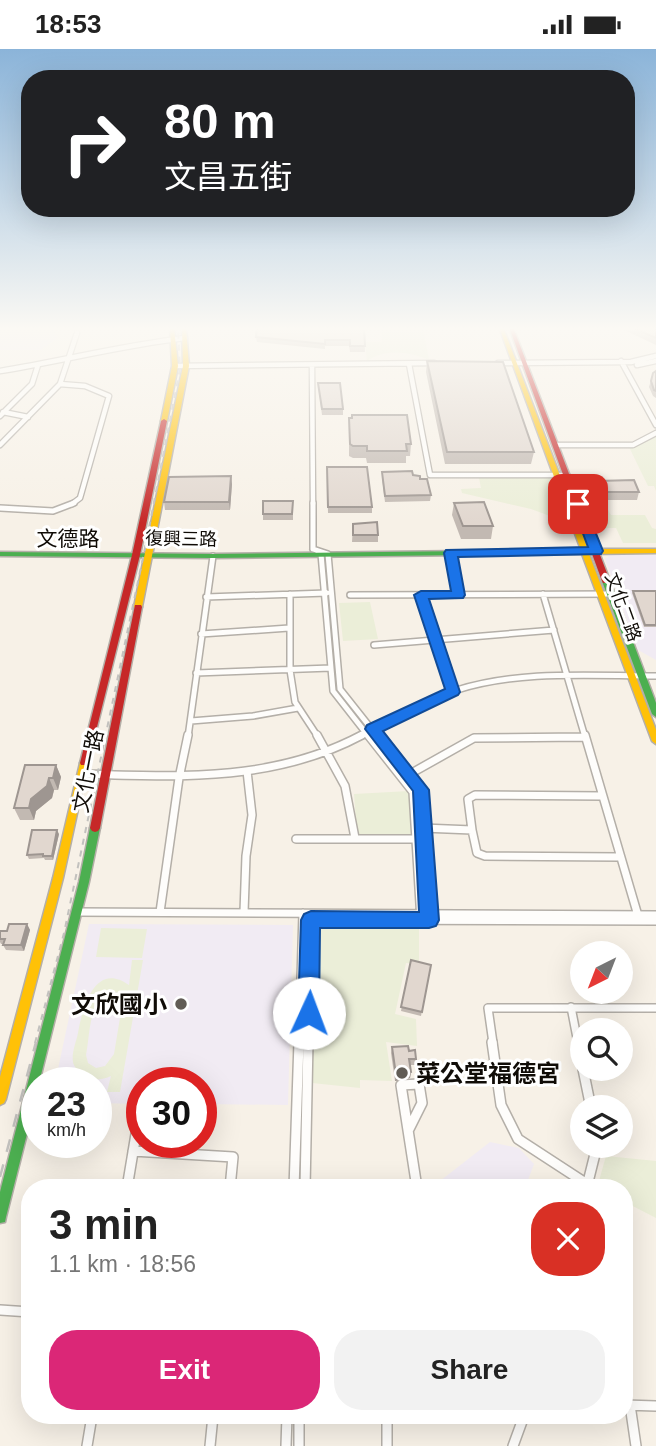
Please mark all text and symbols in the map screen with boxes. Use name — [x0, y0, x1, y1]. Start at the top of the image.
text: 18:53 — [35, 9, 102, 39]
text: 80 m — [164, 94, 276, 148]
icon: right — [49, 98, 140, 189]
text: 文昌五街 — [164, 159, 292, 195]
pin — [548, 474, 608, 534]
icon: arrive — [559, 485, 597, 523]
street label: 文德路 — [37, 527, 100, 550]
street label: 復興三路 — [145, 528, 217, 550]
street label: 文化二路 — [601, 570, 645, 644]
street label: 文化一路 — [69, 728, 107, 814]
north arrow — [570, 941, 634, 1005]
map controls — [570, 941, 633, 1158]
position arrow — [272, 976, 346, 1050]
place label: 文欣國小 — [71, 991, 167, 1018]
marker: 文欣國小 — [173, 996, 189, 1012]
button: search — [570, 1018, 633, 1081]
place label: 菜公堂福德宮 — [416, 1060, 560, 1087]
marker: 菜公堂福德宮 — [394, 1065, 410, 1081]
speed limit sign: 30 — [126, 1067, 217, 1158]
text: 23 — [47, 1084, 86, 1123]
button: layers — [570, 1095, 633, 1158]
text: km/h — [47, 1120, 86, 1140]
text: 3 min — [49, 1201, 159, 1248]
button: close — [531, 1202, 605, 1276]
text: 1.1 km · 18:56 — [49, 1251, 196, 1277]
button: Exit — [49, 1330, 320, 1410]
button: Share — [334, 1330, 605, 1410]

